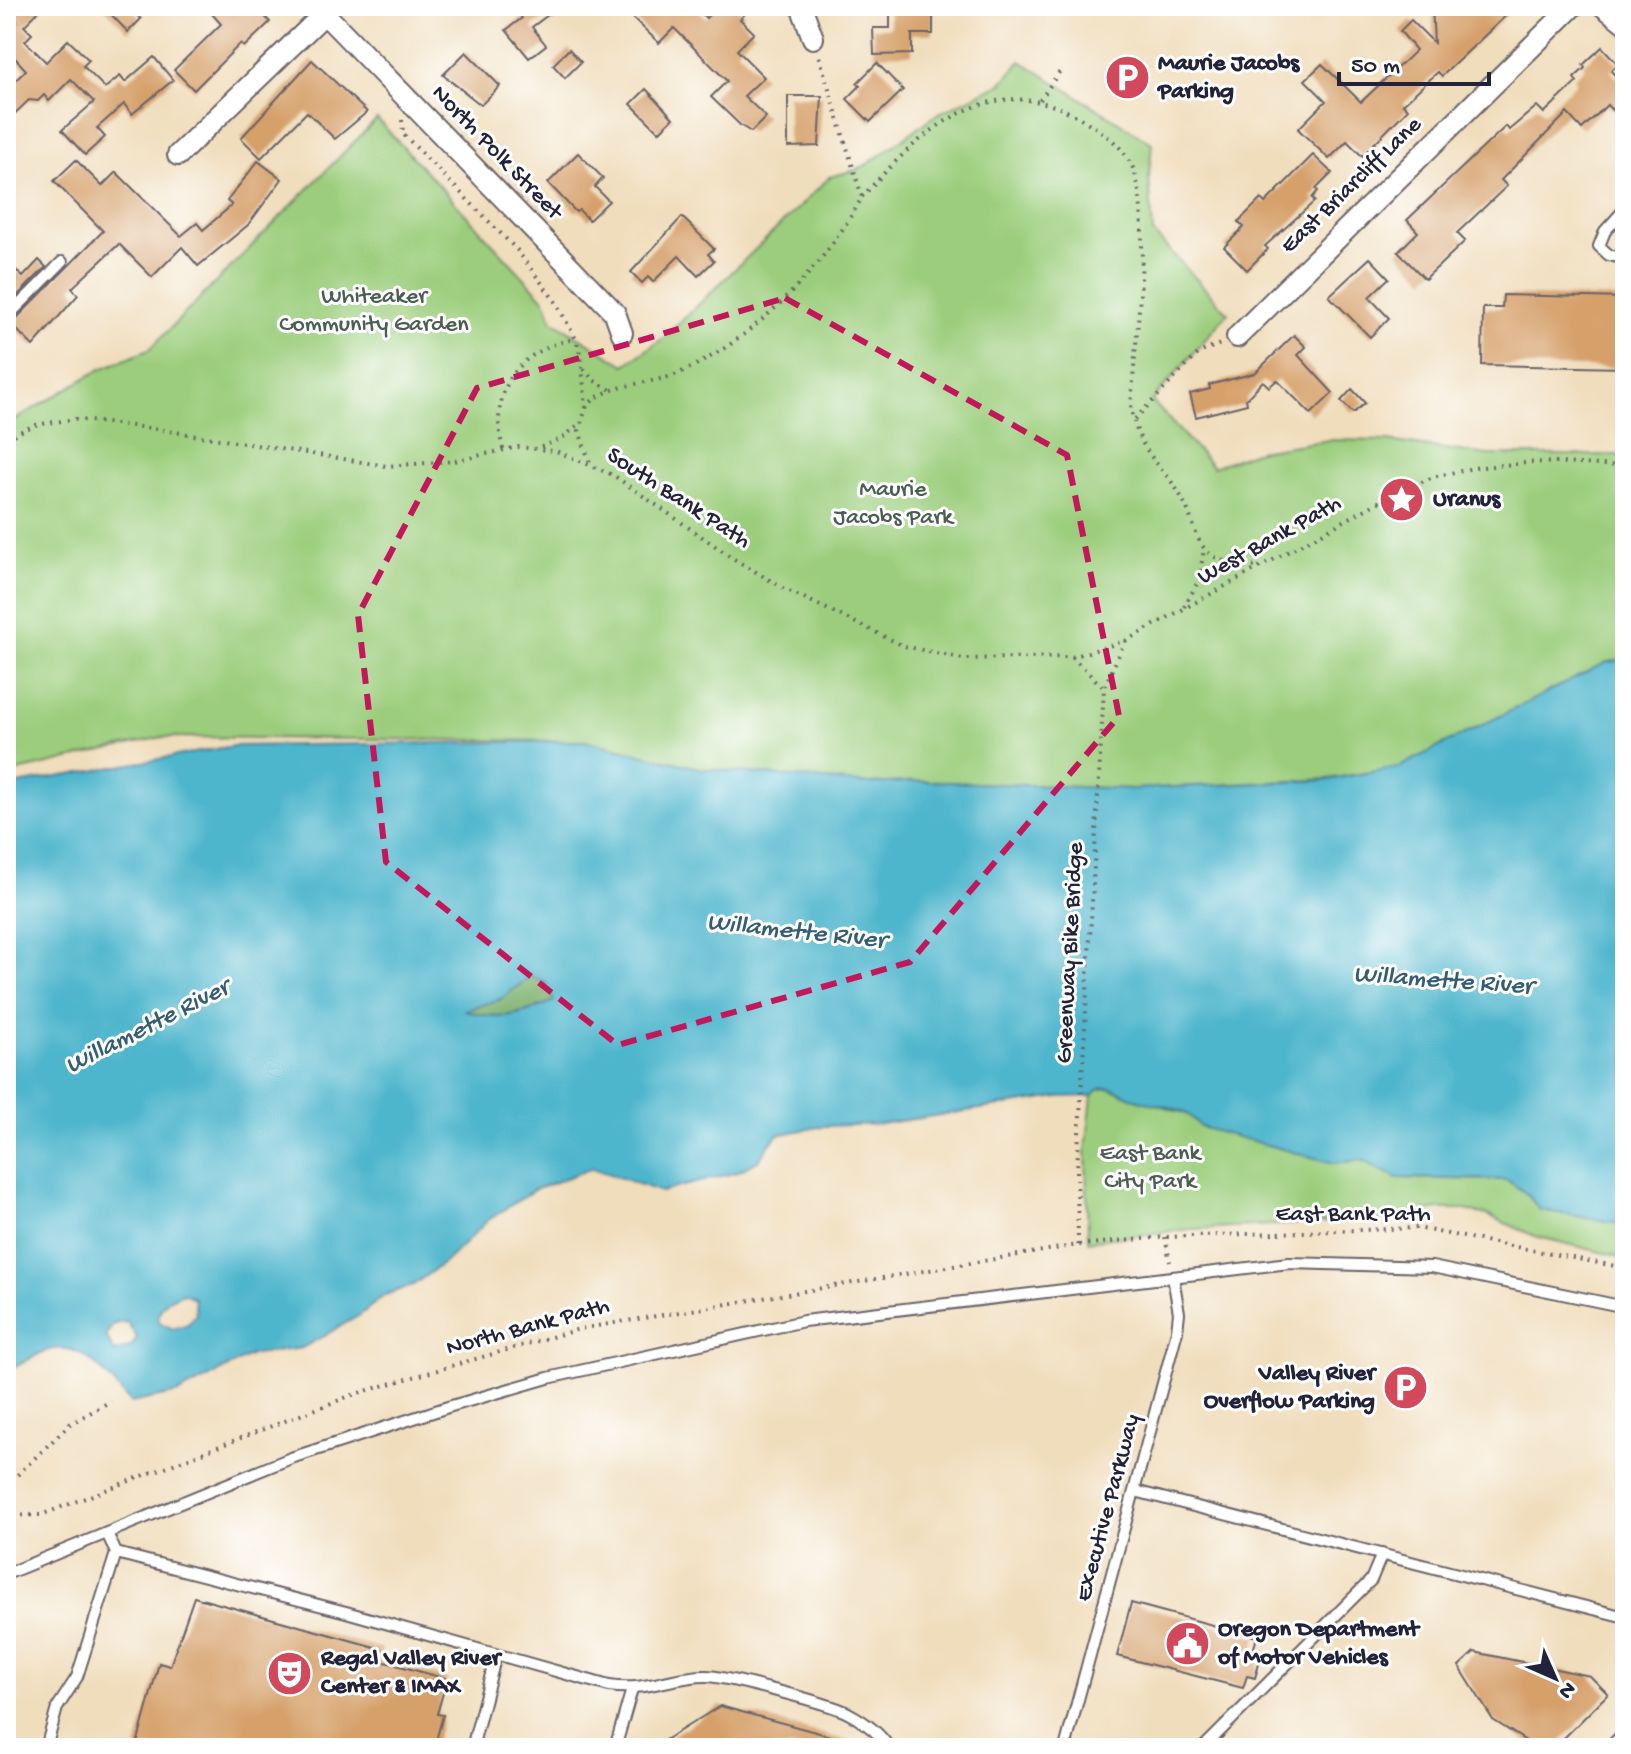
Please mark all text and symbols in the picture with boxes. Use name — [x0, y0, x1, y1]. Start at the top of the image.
scale bar — [1339, 36, 1489, 86]
place label: Maurie Jacobs Parking — [1156, 50, 1300, 107]
text: 50 m — [1351, 53, 1400, 82]
parking icon: Maurie Jacobs Parking — [1103, 54, 1151, 102]
street label: North Polk Street — [424, 79, 569, 228]
street label: East Briarcliff Lane — [1275, 111, 1429, 261]
park label: Whiteaker Community Garden — [279, 283, 469, 340]
street label: South Bank Path — [601, 442, 756, 556]
park label: Maurie Jacobs Park — [833, 476, 955, 533]
place icon: Uranus — [1378, 476, 1426, 524]
place label: Uranus — [1433, 486, 1501, 515]
street label: West Bank Path — [1193, 490, 1347, 592]
street label: Greenway Bike Bridge — [1051, 841, 1091, 1064]
water label: Willamette River — [705, 908, 892, 958]
water label: Willamette River — [1352, 960, 1538, 1004]
water label: Willamette River — [61, 971, 239, 1083]
park label: East Bank City Park — [1100, 1140, 1202, 1197]
street label: East Bank Path — [1275, 1201, 1431, 1230]
street label: North Bank Path — [443, 1292, 613, 1364]
place label: Valley River Overflow Parking — [1204, 1360, 1377, 1417]
parking icon: Valley River Overflow Parking — [1382, 1364, 1430, 1412]
street label: Executive Parkway — [1070, 1411, 1148, 1605]
place label: Oregon Department of Motor Vehicles — [1217, 1616, 1421, 1673]
public building icon: Oregon Department of Motor Vehicles — [1163, 1620, 1211, 1668]
north arrow — [1515, 1638, 1595, 1718]
place label: Regal Valley River Center & IMAX — [320, 1645, 503, 1702]
theatre icon: Regal Valley River Center & IMAX — [266, 1649, 314, 1697]
text: N — [1552, 1675, 1581, 1704]

